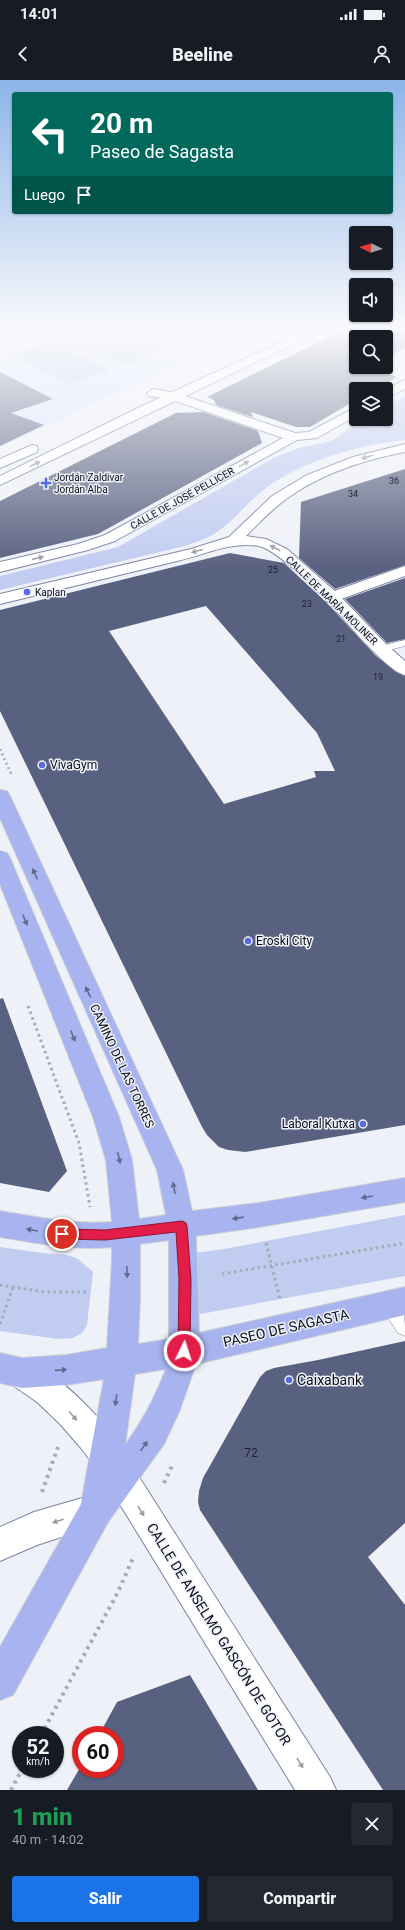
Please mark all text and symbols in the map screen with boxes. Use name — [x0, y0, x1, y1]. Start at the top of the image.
text: 14:01 — [20, 5, 59, 23]
icon: back — [12, 43, 34, 65]
icon: person — [371, 43, 393, 65]
text: Beeline — [172, 44, 233, 65]
text: 20 m — [90, 107, 153, 140]
icon: left — [24, 108, 76, 160]
text: Paseo de Sagasta — [90, 141, 234, 162]
icon: arrive — [73, 184, 95, 206]
text: Luego — [24, 186, 65, 204]
north arrow — [349, 226, 393, 270]
map controls — [349, 226, 393, 426]
button: sound — [349, 278, 393, 322]
button: search — [349, 330, 393, 374]
button: layers — [349, 382, 393, 426]
one-way arrow — [361, 454, 373, 460]
one-way arrow — [29, 461, 41, 467]
one-way arrow — [238, 461, 250, 467]
street label: CALLE DE JOSÉ PELLICER — [128, 464, 236, 532]
place label: Jordán Zaldívar Jordán Alba — [54, 472, 124, 495]
house number: 36 — [389, 476, 399, 486]
marker: Jordán Zaldívar Jordán Alba — [41, 478, 51, 488]
house number: 34 — [348, 489, 358, 499]
one-way arrow — [269, 544, 281, 551]
one-way arrow — [191, 549, 203, 555]
street label: CALLE DE MARÍA MOLINER — [284, 553, 380, 647]
one-way arrow — [32, 554, 44, 560]
house number: 25 — [268, 565, 278, 575]
marker: Kaplan — [22, 587, 32, 597]
place label: Kaplan — [35, 587, 66, 598]
house number: 23 — [302, 599, 312, 609]
house number: 21 — [336, 634, 346, 644]
house number: 19 — [373, 672, 383, 682]
place label: VivaGym — [50, 758, 97, 772]
marker: VivaGym — [37, 760, 47, 770]
one-way arrow — [31, 868, 38, 880]
one-way arrow — [23, 915, 29, 927]
place label: Eroski City — [256, 934, 312, 948]
marker: Eroski City — [243, 936, 253, 946]
one-way arrow — [85, 987, 91, 998]
street label: CAMINO DE LAS TORRES — [87, 1002, 157, 1130]
one-way arrow — [70, 1031, 76, 1042]
place label: Laboral Kutxa — [282, 1117, 355, 1131]
marker: Laboral Kutxa — [358, 1119, 368, 1129]
one-way arrow — [116, 1152, 122, 1164]
one-way arrow — [171, 1182, 177, 1194]
one-way arrow — [360, 1194, 373, 1200]
one-way arrow — [232, 1215, 244, 1221]
pin — [45, 1217, 79, 1251]
icon: arrive — [51, 1223, 73, 1245]
one-way arrow — [26, 1227, 38, 1233]
one-way arrow — [124, 1266, 130, 1279]
street label: PASEO DE SAGASTA — [222, 1306, 350, 1350]
position arrow — [163, 1330, 205, 1372]
one-way arrow — [55, 1367, 67, 1374]
place label: Caixabank — [297, 1372, 363, 1388]
marker: Caixabank — [284, 1375, 294, 1385]
one-way arrow — [113, 1394, 119, 1406]
one-way arrow — [69, 1410, 78, 1421]
one-way arrow — [140, 1441, 148, 1451]
house number: 72 — [244, 1446, 258, 1460]
one-way arrow — [137, 1505, 144, 1517]
one-way arrow — [52, 1518, 64, 1524]
street label: CALLE DE ANSELMO GASCÓN DE GOTOR — [144, 1519, 295, 1748]
speed limit sign: 60 — [72, 1726, 124, 1778]
text: 52 — [27, 1735, 49, 1759]
text: km/h — [26, 1756, 50, 1767]
one-way arrow — [296, 1758, 304, 1768]
text: 1 min — [12, 1803, 73, 1831]
button: close — [351, 1803, 393, 1845]
text: 40 m · 14:02 — [12, 1832, 83, 1847]
button: Salir — [12, 1876, 199, 1922]
button: Compartir — [207, 1876, 393, 1922]

